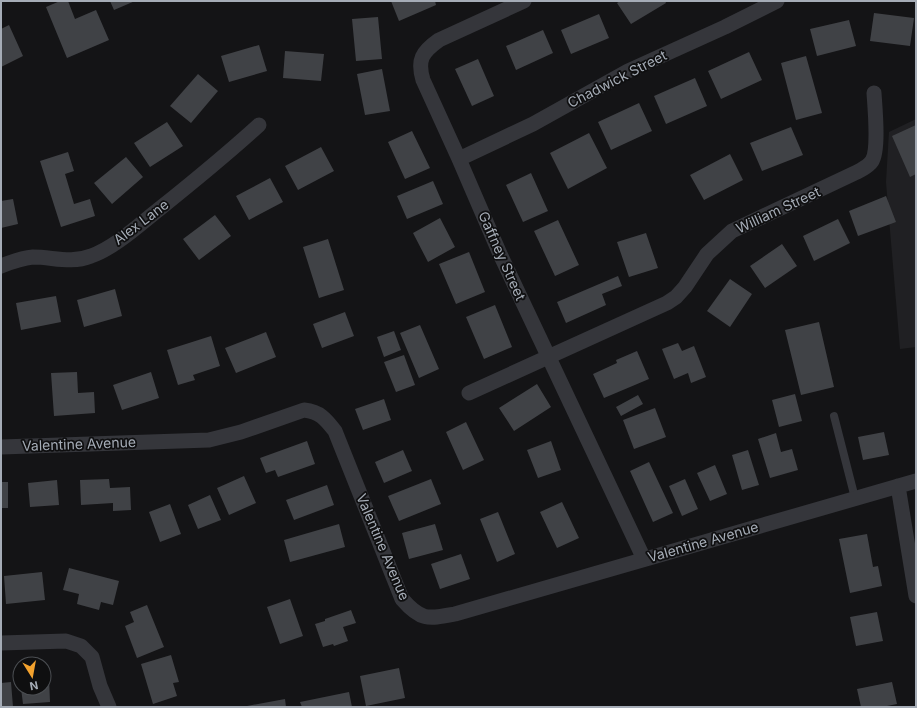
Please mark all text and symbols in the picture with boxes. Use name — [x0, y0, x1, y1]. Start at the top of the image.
street label: Chadwick Street — [564, 46, 670, 111]
street label: William Street — [733, 182, 823, 236]
street label: Alex Lane — [110, 195, 172, 248]
street label: Gaffney Street — [475, 209, 530, 303]
street label: Valentine Avenue — [22, 433, 136, 454]
street label: Valentine Avenue — [353, 491, 414, 603]
street label: Valentine Avenue — [646, 518, 760, 565]
north arrow — [12, 656, 52, 696]
text: N — [28, 678, 39, 693]

